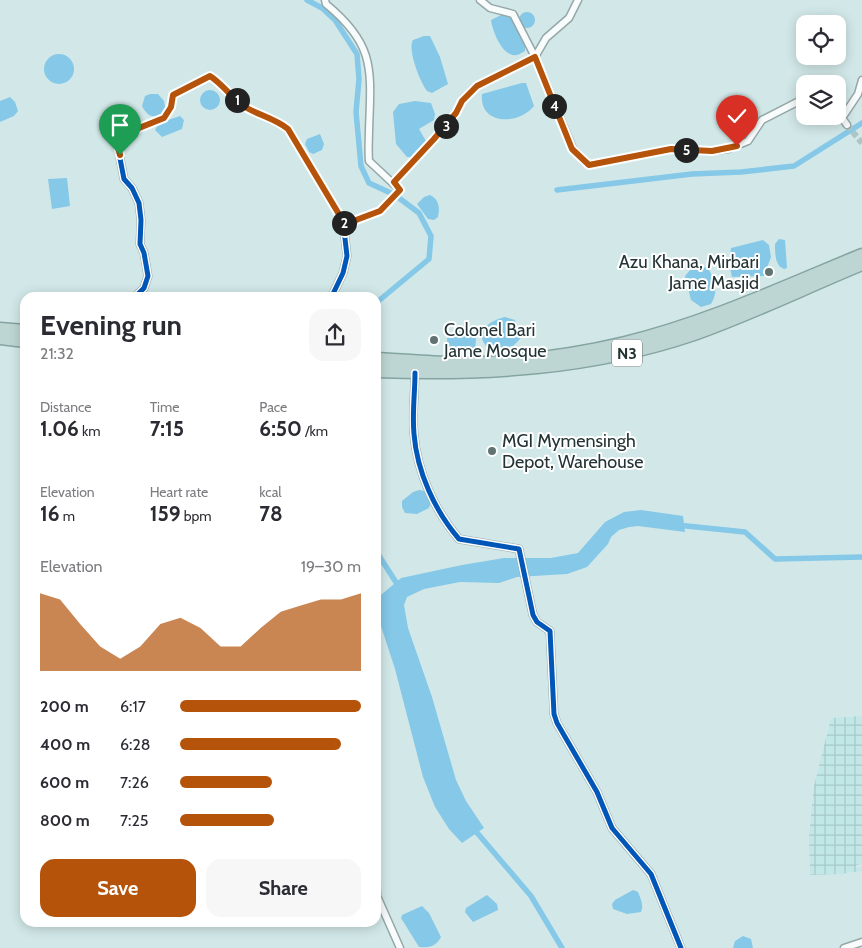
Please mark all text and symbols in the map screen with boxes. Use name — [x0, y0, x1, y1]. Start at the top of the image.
map controls — [796, 15, 846, 125]
button: locate — [796, 15, 846, 65]
button: layers — [796, 75, 846, 125]
pin: 1 — [224, 88, 250, 112]
text: 1 — [235, 91, 240, 109]
pin: 4 — [542, 94, 566, 118]
pin — [716, 95, 758, 146]
text: 4 — [550, 97, 559, 115]
icon: check — [723, 102, 751, 130]
pin — [99, 104, 141, 155]
icon: arrive — [106, 111, 134, 139]
pin: 3 — [434, 114, 458, 138]
text: 3 — [443, 117, 450, 135]
pin: 5 — [674, 138, 698, 162]
text: 5 — [683, 141, 690, 159]
pin: 2 — [332, 210, 356, 236]
text: 2 — [341, 214, 348, 232]
place label: Azu Khana, Mirbari Jame Masjid — [619, 251, 759, 294]
marker: Azu Khana, Mirbari Jame Masjid — [763, 266, 775, 278]
text: Evening run — [40, 308, 182, 342]
button: share — [309, 309, 361, 361]
place label: Colonel Bari Jame Mosque — [443, 319, 547, 362]
marker: Colonel Bari Jame Mosque — [428, 334, 440, 346]
road number: N3 — [612, 339, 642, 366]
text: 21:32 — [40, 344, 74, 363]
text: Distance — [40, 398, 92, 416]
text: Time — [150, 398, 179, 416]
text: Pace — [259, 398, 287, 416]
text: 1.06 — [40, 416, 79, 441]
text: 7:15 — [150, 416, 184, 441]
text: 6:50 — [259, 416, 302, 441]
text: km — [79, 422, 101, 440]
text: /km — [302, 422, 328, 440]
place label: MGI Mymensingh Depot, Warehouse — [502, 430, 643, 473]
marker: MGI Mymensingh Depot, Warehouse — [486, 445, 498, 457]
text: Elevation — [40, 483, 95, 501]
text: Heart rate — [150, 483, 208, 501]
text: kcal — [259, 483, 282, 501]
text: 16 — [40, 501, 60, 526]
text: 159 — [150, 501, 180, 526]
text: 78 — [259, 501, 283, 526]
text: m — [60, 507, 75, 525]
text: bpm — [180, 507, 211, 525]
text: Elevation — [40, 557, 103, 576]
text: 19–30 m — [301, 557, 361, 576]
text: 200 m — [40, 697, 89, 716]
text: 6:17 — [120, 697, 146, 716]
text: 400 m — [40, 735, 90, 754]
text: 6:28 — [120, 735, 151, 754]
text: 600 m — [40, 773, 89, 792]
text: 7:26 — [120, 773, 149, 792]
text: 800 m — [40, 811, 90, 830]
text: 7:25 — [120, 811, 148, 830]
button: Save — [40, 859, 196, 917]
button: Share — [206, 859, 361, 917]

